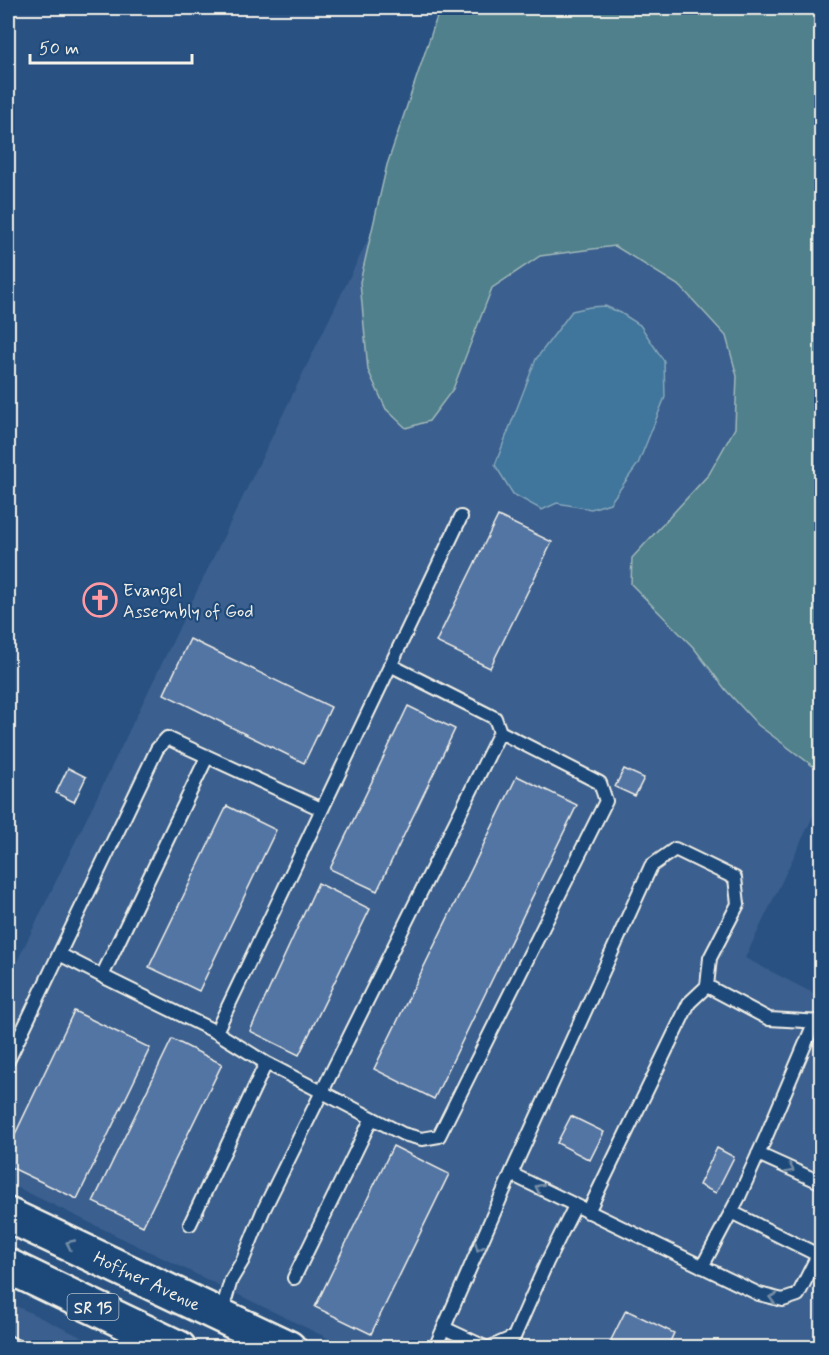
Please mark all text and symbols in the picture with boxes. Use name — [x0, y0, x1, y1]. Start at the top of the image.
scale bar — [30, 27, 192, 65]
text: 50 m — [39, 37, 79, 61]
place label: Evangel Assembly of God — [123, 579, 254, 624]
church icon: Evangel Assembly of God — [82, 582, 118, 618]
one-way arrow — [783, 1161, 794, 1173]
one-way arrow — [535, 1184, 546, 1195]
one-way arrow — [66, 1240, 77, 1252]
one-way arrow — [475, 1240, 487, 1251]
street label: Hoffner Avenue — [89, 1246, 204, 1317]
one-way arrow — [768, 1292, 778, 1305]
road number: SR 15 — [68, 1294, 118, 1320]

